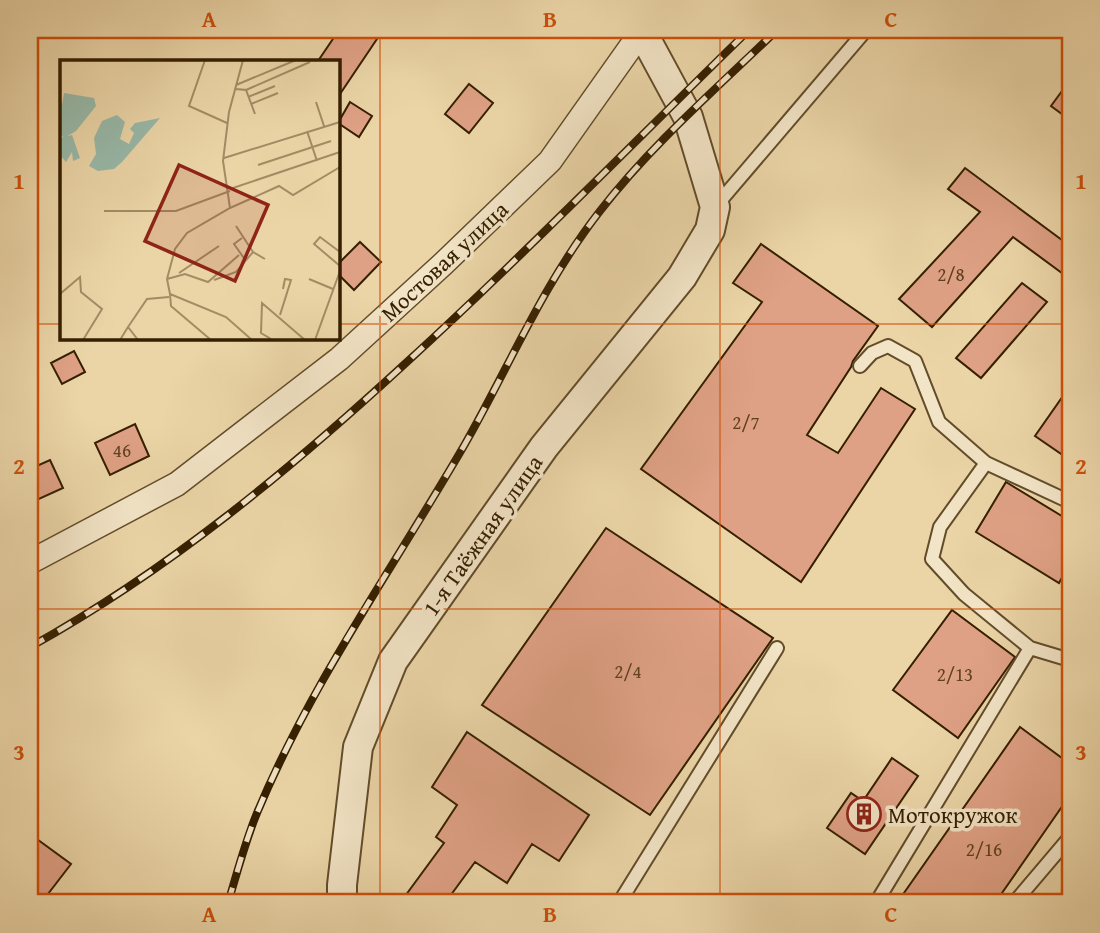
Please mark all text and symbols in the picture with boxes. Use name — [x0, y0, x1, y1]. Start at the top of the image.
text: A — [202, 2, 217, 35]
text: B — [543, 2, 557, 35]
text: C — [884, 2, 898, 35]
inset map — [60, 60, 340, 340]
text: 1 — [13, 164, 25, 197]
text: 1 — [1075, 164, 1087, 197]
street label: Мостовая улица — [373, 193, 515, 329]
house number: 2/8 — [937, 260, 965, 288]
house number: 2/7 — [732, 408, 760, 436]
house number: 46 — [113, 436, 131, 464]
street label: 1-я Таёжная улица — [414, 448, 550, 622]
text: 2 — [13, 449, 25, 482]
text: 2 — [1075, 449, 1087, 482]
house number: 2/4 — [614, 657, 642, 685]
house number: 2/13 — [937, 660, 973, 688]
text: 3 — [13, 735, 25, 768]
text: 3 — [1075, 735, 1087, 768]
building icon: Мотокружок — [845, 795, 883, 833]
place label: Мотокружок — [888, 798, 1017, 831]
house number: 2/16 — [966, 835, 1002, 863]
text: A — [202, 897, 217, 930]
text: B — [543, 897, 557, 930]
text: C — [884, 897, 898, 930]

